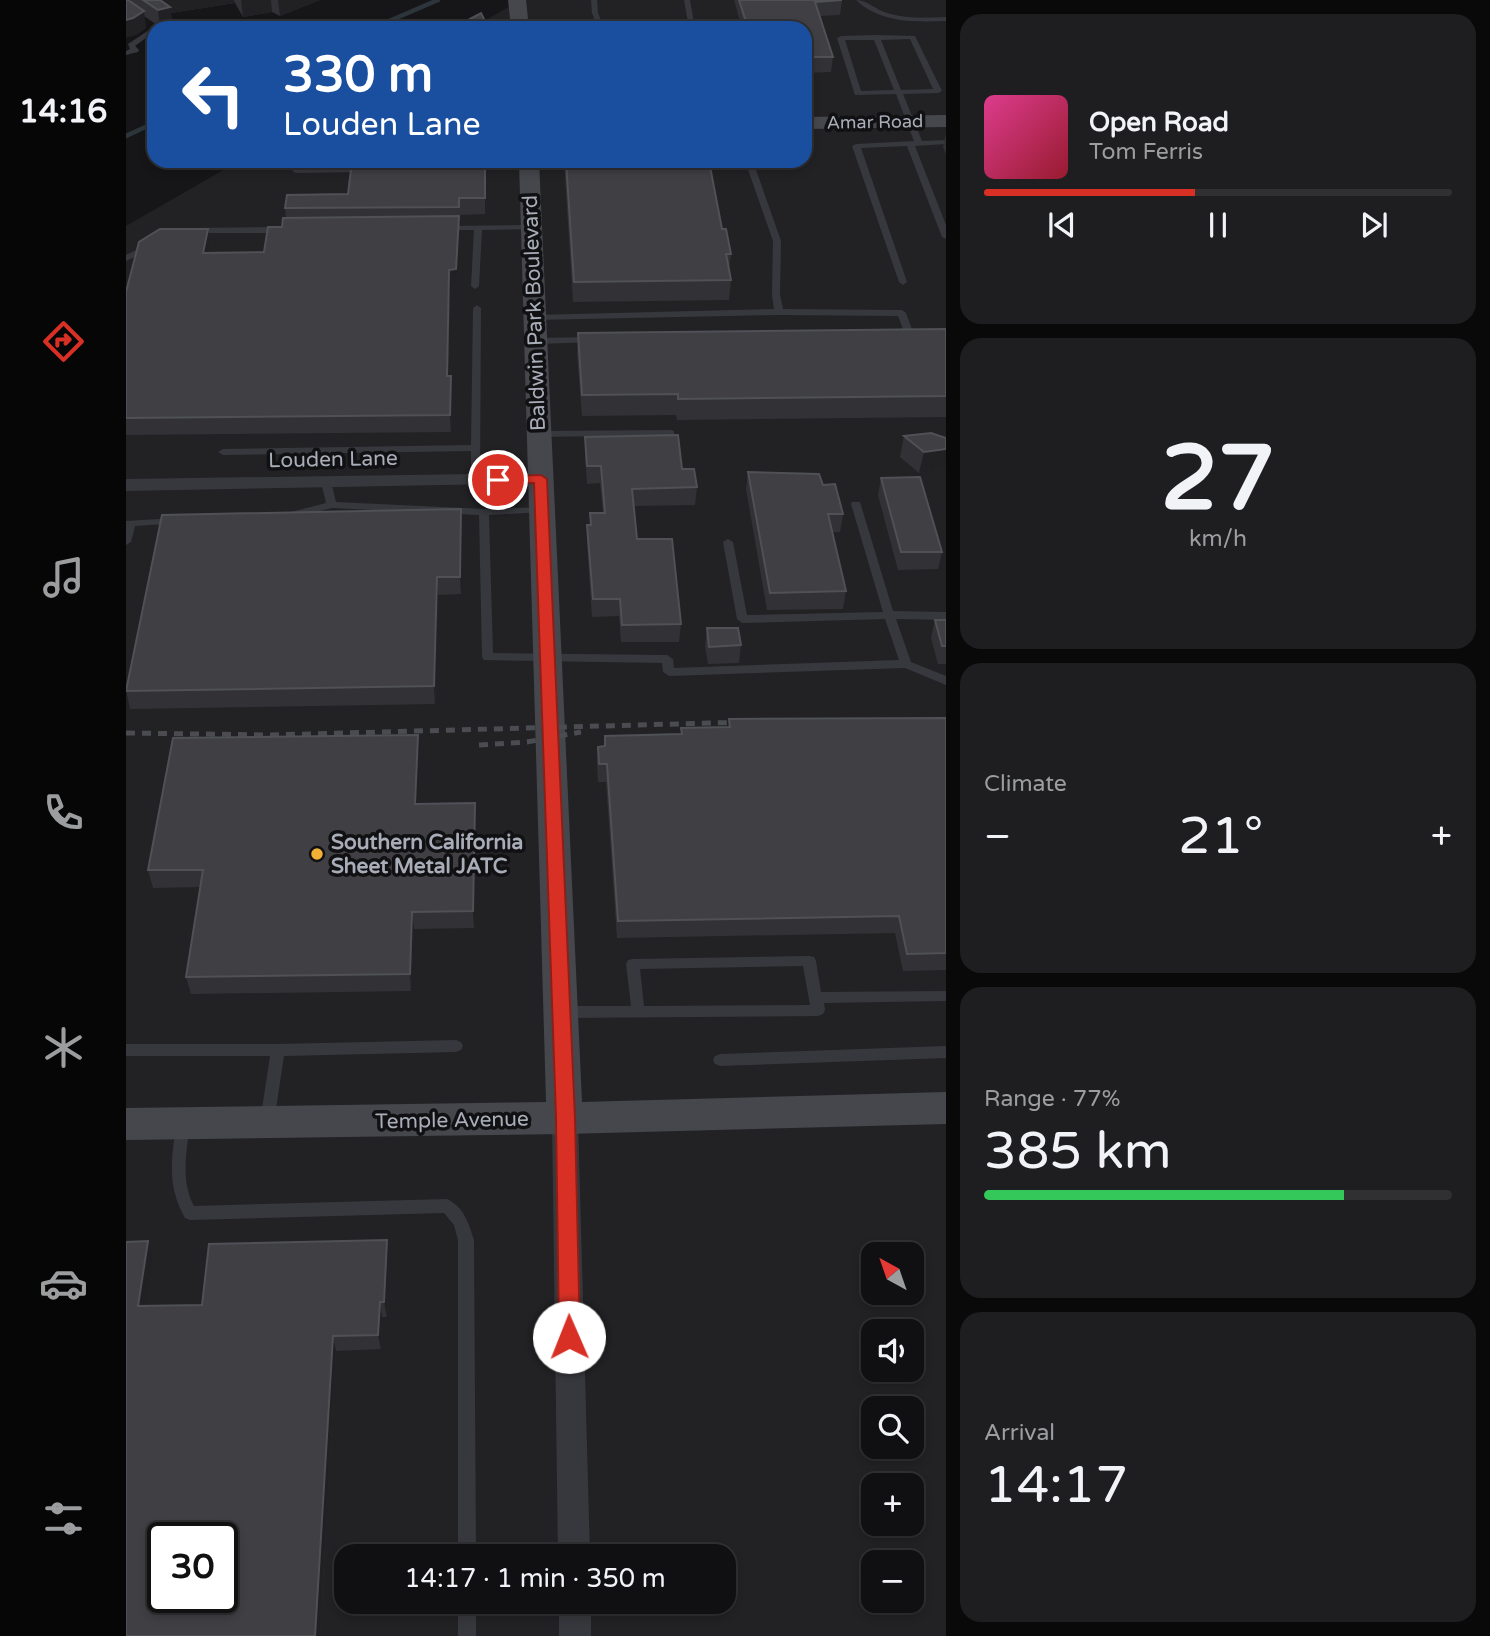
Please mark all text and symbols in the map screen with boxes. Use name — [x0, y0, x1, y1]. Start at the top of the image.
text: 330 m — [283, 46, 433, 105]
icon: left — [168, 49, 259, 140]
text: 14:16 — [19, 93, 107, 131]
text: Louden Lane — [283, 106, 481, 144]
text: Open Road — [1089, 107, 1229, 138]
street label: Amar Road — [826, 110, 924, 134]
text: Tom Ferris — [1089, 138, 1203, 166]
street label: Baldwin Park Boulevard — [518, 195, 551, 431]
icon: previous — [1043, 206, 1081, 244]
icon: pause — [1199, 206, 1237, 244]
icon: next — [1355, 206, 1393, 244]
icon: directions — [39, 317, 88, 366]
text: 27 — [1161, 424, 1275, 534]
street label: Louden Lane — [268, 446, 398, 473]
pin — [468, 450, 528, 510]
icon: arrive — [479, 461, 517, 499]
text: km/h — [1189, 525, 1247, 553]
icon: music — [39, 553, 88, 602]
text: Climate — [984, 770, 1067, 798]
icon: phone — [39, 788, 88, 837]
text: 21° — [1178, 805, 1263, 868]
text: − — [984, 814, 1011, 860]
text: + — [1431, 814, 1452, 860]
place label: Southern California Sheet Metal JATC — [331, 830, 523, 879]
marker: Southern California Sheet Metal JATC — [309, 846, 325, 862]
icon: climate — [39, 1023, 88, 1072]
text: Range · 77% — [984, 1085, 1120, 1113]
street label: Temple Avenue — [375, 1107, 529, 1134]
text: 385 km — [984, 1120, 1172, 1183]
north arrow — [861, 1242, 924, 1306]
map controls — [861, 1242, 924, 1613]
icon: car — [39, 1259, 88, 1308]
position arrow — [532, 1300, 606, 1374]
button: sound — [861, 1319, 924, 1382]
button: search — [861, 1396, 924, 1459]
text: Arrival — [984, 1419, 1055, 1447]
text: 14:17 — [984, 1454, 1128, 1517]
button: + — [861, 1473, 924, 1536]
icon: filters — [39, 1494, 88, 1543]
speed limit sign: 30 — [147, 1522, 238, 1613]
button: − — [861, 1550, 924, 1613]
text: 14:17 · 1 min · 350 m — [404, 1563, 666, 1594]

